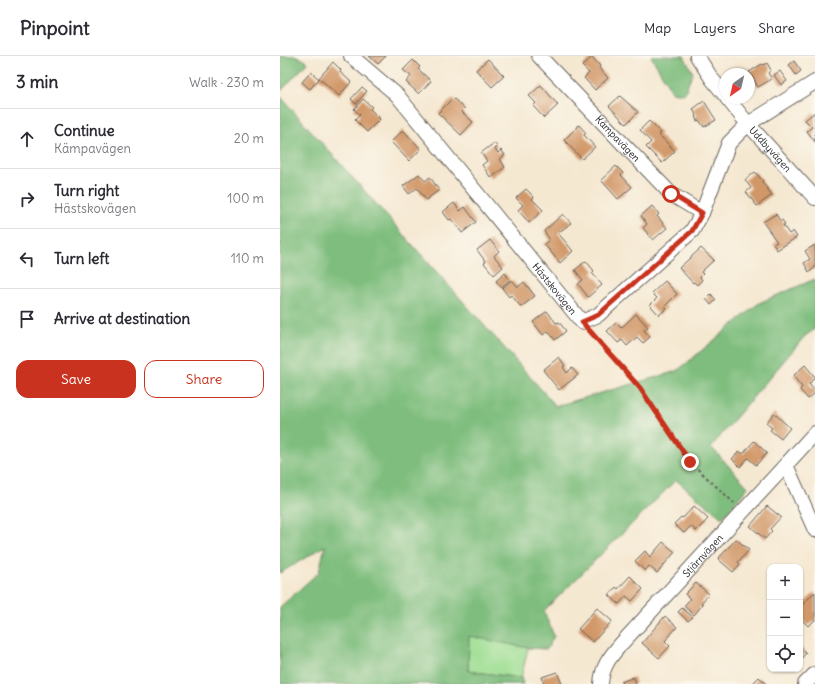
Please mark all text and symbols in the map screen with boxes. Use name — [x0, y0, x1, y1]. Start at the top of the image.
text: Pinpoint — [20, 16, 90, 40]
text: Map — [644, 19, 671, 37]
text: Layers — [693, 19, 736, 37]
text: Share — [758, 19, 795, 37]
north arrow — [719, 68, 755, 104]
text: 3 min — [16, 71, 58, 93]
text: Walk · 230 m — [189, 74, 264, 91]
street label: Kämpavägen — [593, 112, 643, 164]
text: Continue — [54, 121, 115, 140]
street label: Uddbyvägen — [747, 123, 795, 175]
icon: ahead — [16, 128, 38, 150]
text: 20 m — [234, 130, 264, 147]
text: Kämpavägen — [54, 140, 131, 157]
text: Turn right — [54, 181, 119, 200]
route start — [662, 185, 680, 203]
icon: right — [16, 188, 38, 210]
text: 100 m — [227, 190, 264, 207]
text: Hästskovägen — [54, 200, 136, 217]
icon: left — [16, 248, 38, 270]
text: Turn left — [54, 249, 109, 268]
text: 110 m — [231, 250, 264, 267]
street label: Hästskovägen — [530, 260, 580, 317]
icon: arrive — [16, 308, 38, 330]
text: Arrive at destination — [54, 309, 190, 328]
button: Save — [16, 360, 136, 398]
button: Share — [144, 360, 264, 398]
route end — [681, 453, 699, 471]
street label: Stjärnvägen — [679, 531, 726, 580]
map controls — [767, 564, 803, 672]
button: + — [767, 564, 803, 600]
button: − — [767, 600, 803, 636]
button: locate — [767, 636, 803, 672]

